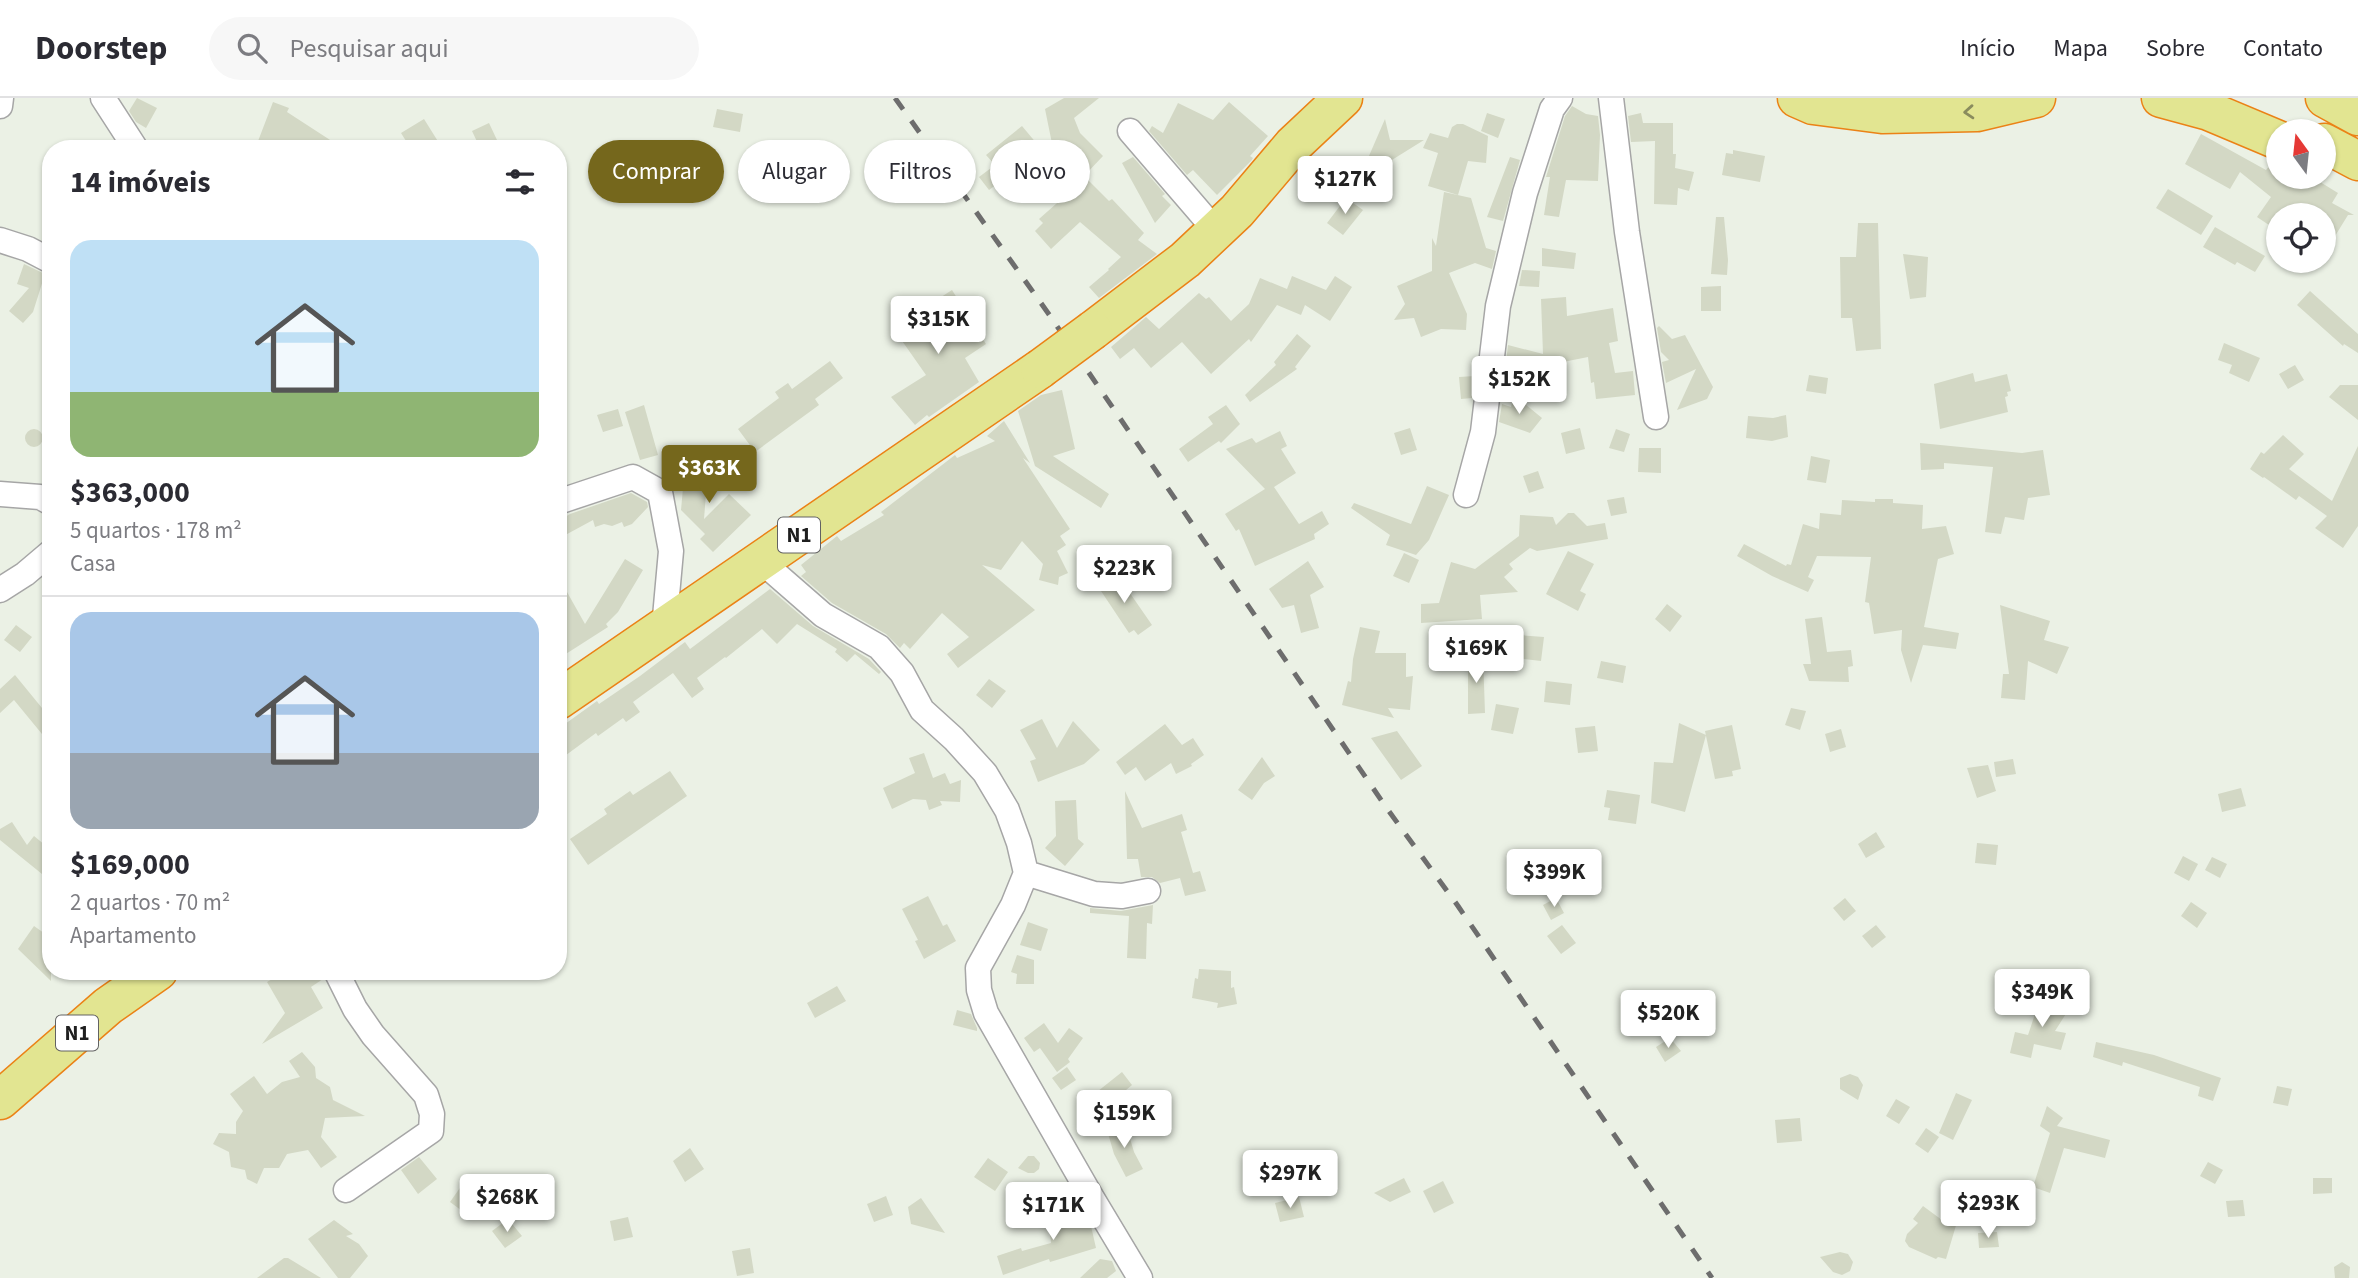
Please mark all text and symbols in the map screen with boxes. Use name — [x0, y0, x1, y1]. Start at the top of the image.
search box — [209, 17, 699, 80]
text: Doorstep — [35, 25, 167, 72]
icon: search — [233, 29, 271, 67]
text: Pesquisar aqui — [289, 30, 449, 67]
text: Início — [1960, 31, 2015, 66]
text: Mapa — [2053, 31, 2108, 66]
text: Sobre — [2146, 31, 2205, 66]
text: Contato — [2243, 31, 2323, 66]
one-way arrow — [1963, 104, 1974, 119]
north arrow — [2266, 119, 2336, 189]
map controls — [2266, 119, 2336, 273]
chip: Comprar — [588, 140, 724, 203]
chip: Alugar — [738, 140, 850, 203]
chip: Filtros — [864, 140, 976, 203]
chip: Novo — [990, 140, 1090, 203]
pin: $127K — [1296, 156, 1394, 216]
text: 14 imóveis — [70, 161, 211, 204]
text: $127K — [1314, 162, 1376, 195]
icon: filters — [501, 163, 539, 201]
button: locate — [2266, 203, 2336, 273]
icon: home — [242, 285, 368, 411]
pin: $315K — [889, 296, 987, 356]
text: $315K — [907, 302, 969, 335]
pin: $152K — [1470, 356, 1568, 416]
text: $152K — [1488, 362, 1550, 395]
pin: $363K — [660, 446, 758, 505]
text: $363K — [678, 451, 740, 484]
text: $363,000 — [70, 471, 190, 514]
text: 5 quartos · 178 m² — [70, 514, 242, 547]
road number: N1 — [778, 518, 820, 552]
pin: $223K — [1075, 546, 1173, 605]
text: Casa — [70, 547, 116, 580]
text: $223K — [1093, 551, 1155, 584]
pin: $169K — [1427, 626, 1525, 685]
text: $169K — [1445, 631, 1507, 664]
icon: home — [242, 657, 368, 783]
text: $169,000 — [70, 843, 190, 886]
pin: $399K — [1505, 850, 1603, 909]
text: $399K — [1523, 855, 1585, 888]
text: 2 quartos · 70 m² — [70, 886, 230, 919]
text: Apartamento — [70, 919, 196, 952]
pin: $349K — [1993, 970, 2091, 1029]
text: $349K — [2011, 975, 2073, 1008]
pin: $520K — [1619, 990, 1717, 1050]
text: $520K — [1637, 996, 1699, 1029]
road number: N1 — [56, 1016, 98, 1051]
pin: $159K — [1075, 1090, 1173, 1150]
text: $159K — [1093, 1096, 1155, 1129]
pin: $297K — [1241, 1150, 1339, 1210]
text: $297K — [1259, 1156, 1321, 1189]
pin: $268K — [458, 1174, 556, 1234]
text: $268K — [476, 1180, 538, 1213]
pin: $293K — [1939, 1180, 2037, 1240]
pin: $171K — [1004, 1182, 1102, 1242]
text: $293K — [1957, 1186, 2019, 1219]
text: $171K — [1022, 1188, 1084, 1221]

